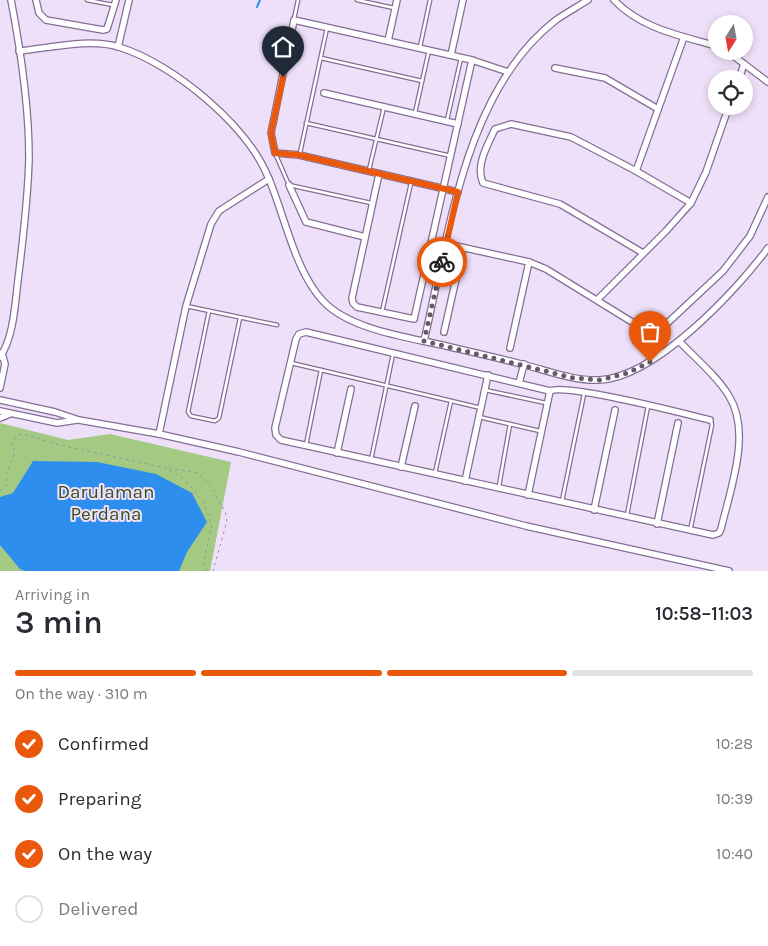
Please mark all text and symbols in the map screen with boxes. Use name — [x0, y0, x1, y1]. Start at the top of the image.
north arrow — [708, 15, 752, 60]
map controls — [708, 15, 753, 115]
pin — [262, 26, 304, 77]
icon: home — [269, 33, 297, 61]
button: locate — [708, 70, 753, 115]
courier — [417, 237, 467, 287]
icon: bike — [428, 248, 456, 276]
pin — [629, 311, 671, 362]
icon: bag — [636, 318, 664, 346]
park label: Darulaman Perdana — [58, 481, 154, 525]
text: Arriving in — [15, 585, 90, 604]
text: 10:58–11:03 — [655, 603, 753, 625]
text: 3 min — [15, 604, 103, 641]
text: On the way · 310 m — [15, 684, 148, 703]
icon: check — [15, 730, 43, 758]
text: Confirmed — [58, 733, 149, 755]
text: 10:28 — [715, 734, 753, 753]
icon: check — [15, 785, 43, 813]
text: Preparing — [58, 788, 141, 810]
text: 10:39 — [716, 789, 753, 808]
icon: check — [15, 840, 43, 868]
text: On the way — [58, 843, 152, 865]
text: 10:40 — [716, 844, 753, 863]
text: Delivered — [58, 898, 138, 920]

